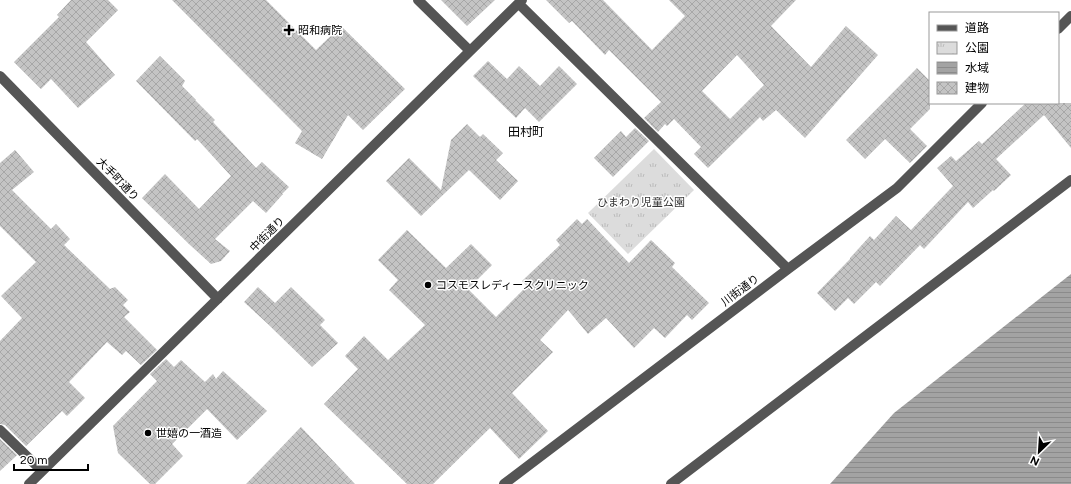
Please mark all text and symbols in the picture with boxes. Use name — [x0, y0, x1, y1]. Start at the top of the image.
legend — [929, 12, 1059, 104]
text: 道路 — [965, 21, 989, 35]
marker: 昭和病院 — [283, 24, 295, 36]
place label: 昭和病院 — [298, 24, 342, 37]
text: 公園 — [965, 41, 989, 55]
text: 水域 — [965, 61, 989, 75]
text: 建物 — [965, 81, 989, 95]
district label: 田村町 — [508, 125, 544, 139]
street label: 大手町通り — [94, 155, 141, 204]
park label: ひまわり児童公園 — [597, 196, 685, 209]
street label: 中街通り — [247, 214, 288, 255]
street label: 川街通り — [719, 272, 762, 309]
place label: コスモスレディースクリニック — [436, 279, 589, 292]
marker: コスモスレディースクリニック — [423, 280, 433, 290]
place label: 世嬉の一酒造 — [156, 427, 222, 440]
marker: 世嬉の一酒造 — [143, 428, 153, 438]
north arrow — [1019, 432, 1059, 472]
scale bar — [14, 446, 88, 472]
text: 20 m — [20, 453, 48, 467]
text: N — [1028, 453, 1042, 468]

